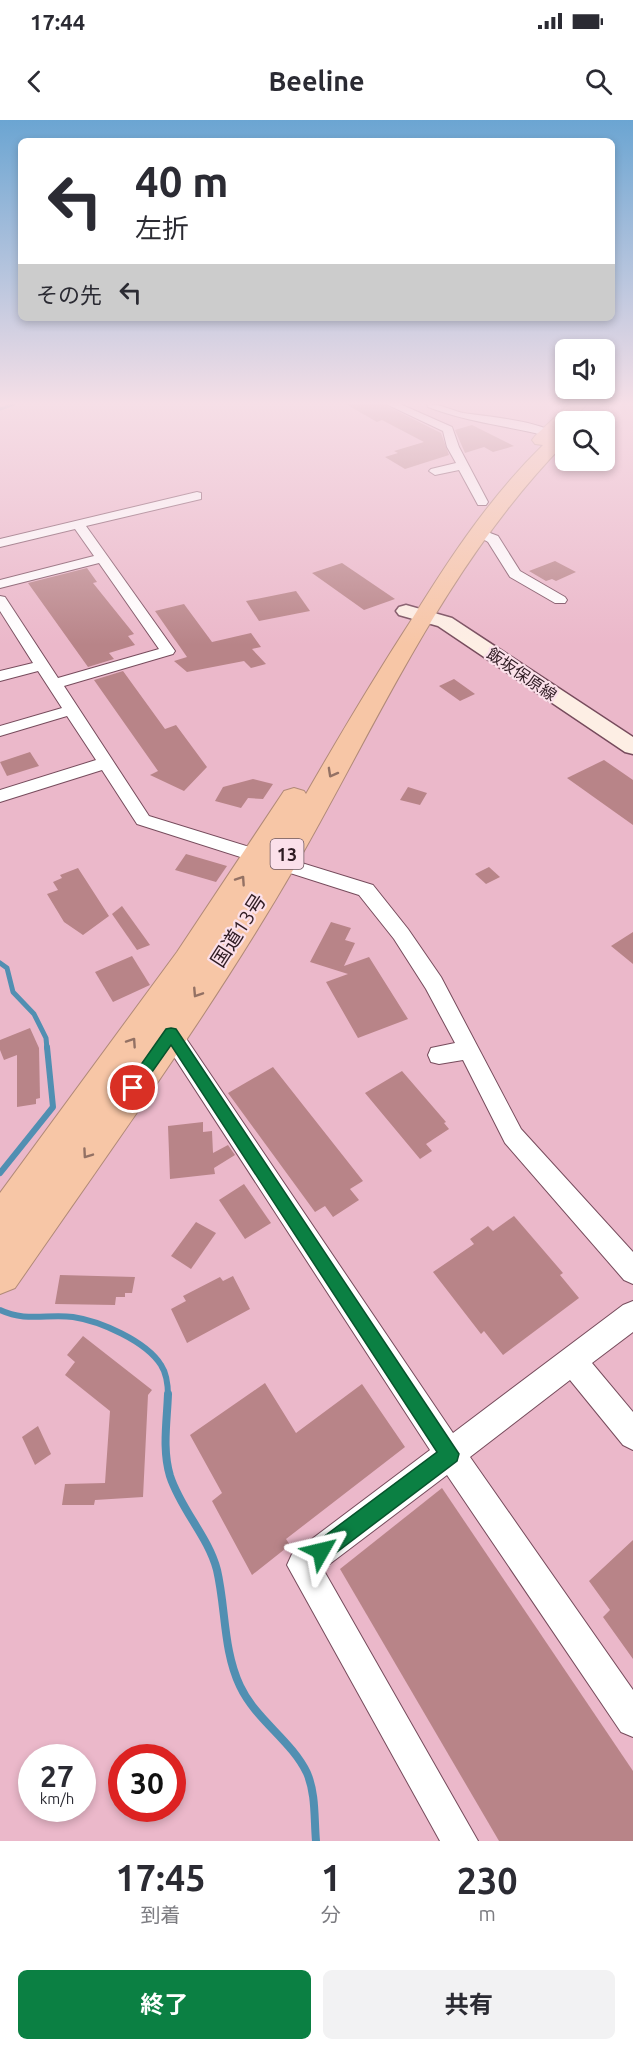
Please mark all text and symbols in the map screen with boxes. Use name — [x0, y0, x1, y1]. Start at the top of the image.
text: 17:44 — [30, 9, 85, 34]
icon: back — [18, 65, 51, 98]
icon: search — [582, 65, 615, 98]
text: Beeline — [268, 66, 365, 96]
text: 40 m — [135, 158, 229, 205]
icon: left — [36, 162, 114, 240]
text: 左折 — [135, 213, 189, 243]
icon: left — [114, 276, 147, 309]
text: その先 — [36, 282, 102, 307]
map controls — [555, 339, 615, 471]
button: sound — [555, 339, 615, 399]
button: search — [555, 411, 615, 471]
street label: 飯坂保原線 — [484, 644, 560, 704]
one-way arrow — [328, 767, 339, 777]
road number: 13 — [270, 839, 304, 869]
one-way arrow — [234, 875, 245, 886]
street label: 国道13号 — [206, 889, 270, 971]
one-way arrow — [194, 987, 205, 998]
one-way arrow — [125, 1037, 136, 1048]
pin — [107, 1062, 158, 1113]
icon: arrive — [116, 1071, 149, 1104]
one-way arrow — [83, 1147, 94, 1158]
position arrow — [289, 1519, 353, 1583]
speed limit sign: 30 — [108, 1744, 186, 1822]
text: 27 — [40, 1759, 74, 1793]
text: km/h — [40, 1790, 74, 1807]
text: 17:45 — [115, 1857, 206, 1898]
text: 1 — [321, 1857, 341, 1898]
text: 230 — [457, 1860, 518, 1901]
text: m — [478, 1902, 496, 1925]
text: 到着 — [140, 1903, 180, 1926]
text: 分 — [321, 1903, 341, 1926]
button: 終了 — [18, 1970, 311, 2039]
button: 共有 — [323, 1970, 615, 2039]

